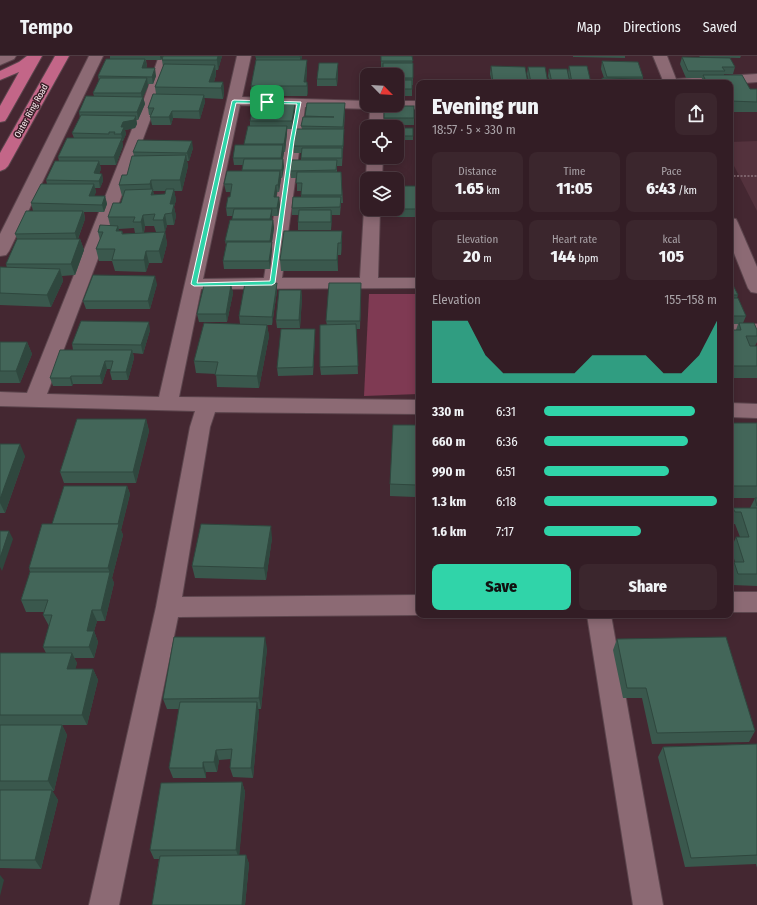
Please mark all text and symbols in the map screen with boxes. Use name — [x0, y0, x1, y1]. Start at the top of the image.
text: Tempo — [20, 16, 73, 39]
text: Map — [577, 19, 601, 36]
text: Directions — [623, 19, 681, 36]
text: Saved — [703, 19, 737, 36]
north arrow — [360, 68, 404, 112]
map controls — [360, 68, 404, 216]
street label: Outer Ring Road — [12, 82, 50, 140]
pin — [250, 85, 284, 119]
icon: arrive — [256, 91, 278, 113]
text: Evening run — [432, 93, 539, 120]
button: share — [675, 93, 717, 135]
button: locate — [360, 120, 404, 164]
text: 18:57 · 5 × 330 m — [432, 122, 516, 137]
text: Distance — [458, 165, 497, 178]
text: Time — [564, 165, 585, 178]
text: Pace — [661, 165, 682, 178]
button: layers — [360, 172, 404, 216]
text: 1.65 — [455, 178, 484, 199]
text: 11:05 — [556, 178, 593, 199]
text: 6:43 — [646, 178, 676, 199]
text: km — [484, 184, 500, 197]
text: /km — [676, 184, 697, 197]
text: Elevation — [457, 233, 498, 246]
text: Heart rate — [552, 233, 597, 246]
text: kcal — [663, 233, 680, 246]
text: 20 — [463, 246, 481, 267]
text: 144 — [551, 246, 576, 267]
text: 105 — [659, 246, 684, 267]
text: m — [481, 252, 492, 265]
text: bpm — [576, 252, 598, 265]
text: Elevation — [432, 292, 481, 307]
text: 155–158 m — [664, 292, 717, 307]
text: 330 m — [432, 404, 464, 419]
text: 6:31 — [496, 404, 516, 419]
text: 660 m — [432, 434, 465, 449]
text: 6:36 — [496, 434, 518, 449]
text: 990 m — [432, 464, 465, 479]
text: 6:51 — [496, 464, 516, 479]
text: 1.3 km — [432, 494, 466, 509]
text: 6:18 — [496, 494, 516, 509]
text: 1.6 km — [432, 524, 466, 539]
text: 7:17 — [496, 524, 514, 539]
button: Save — [432, 564, 571, 610]
button: Share — [579, 564, 717, 610]

